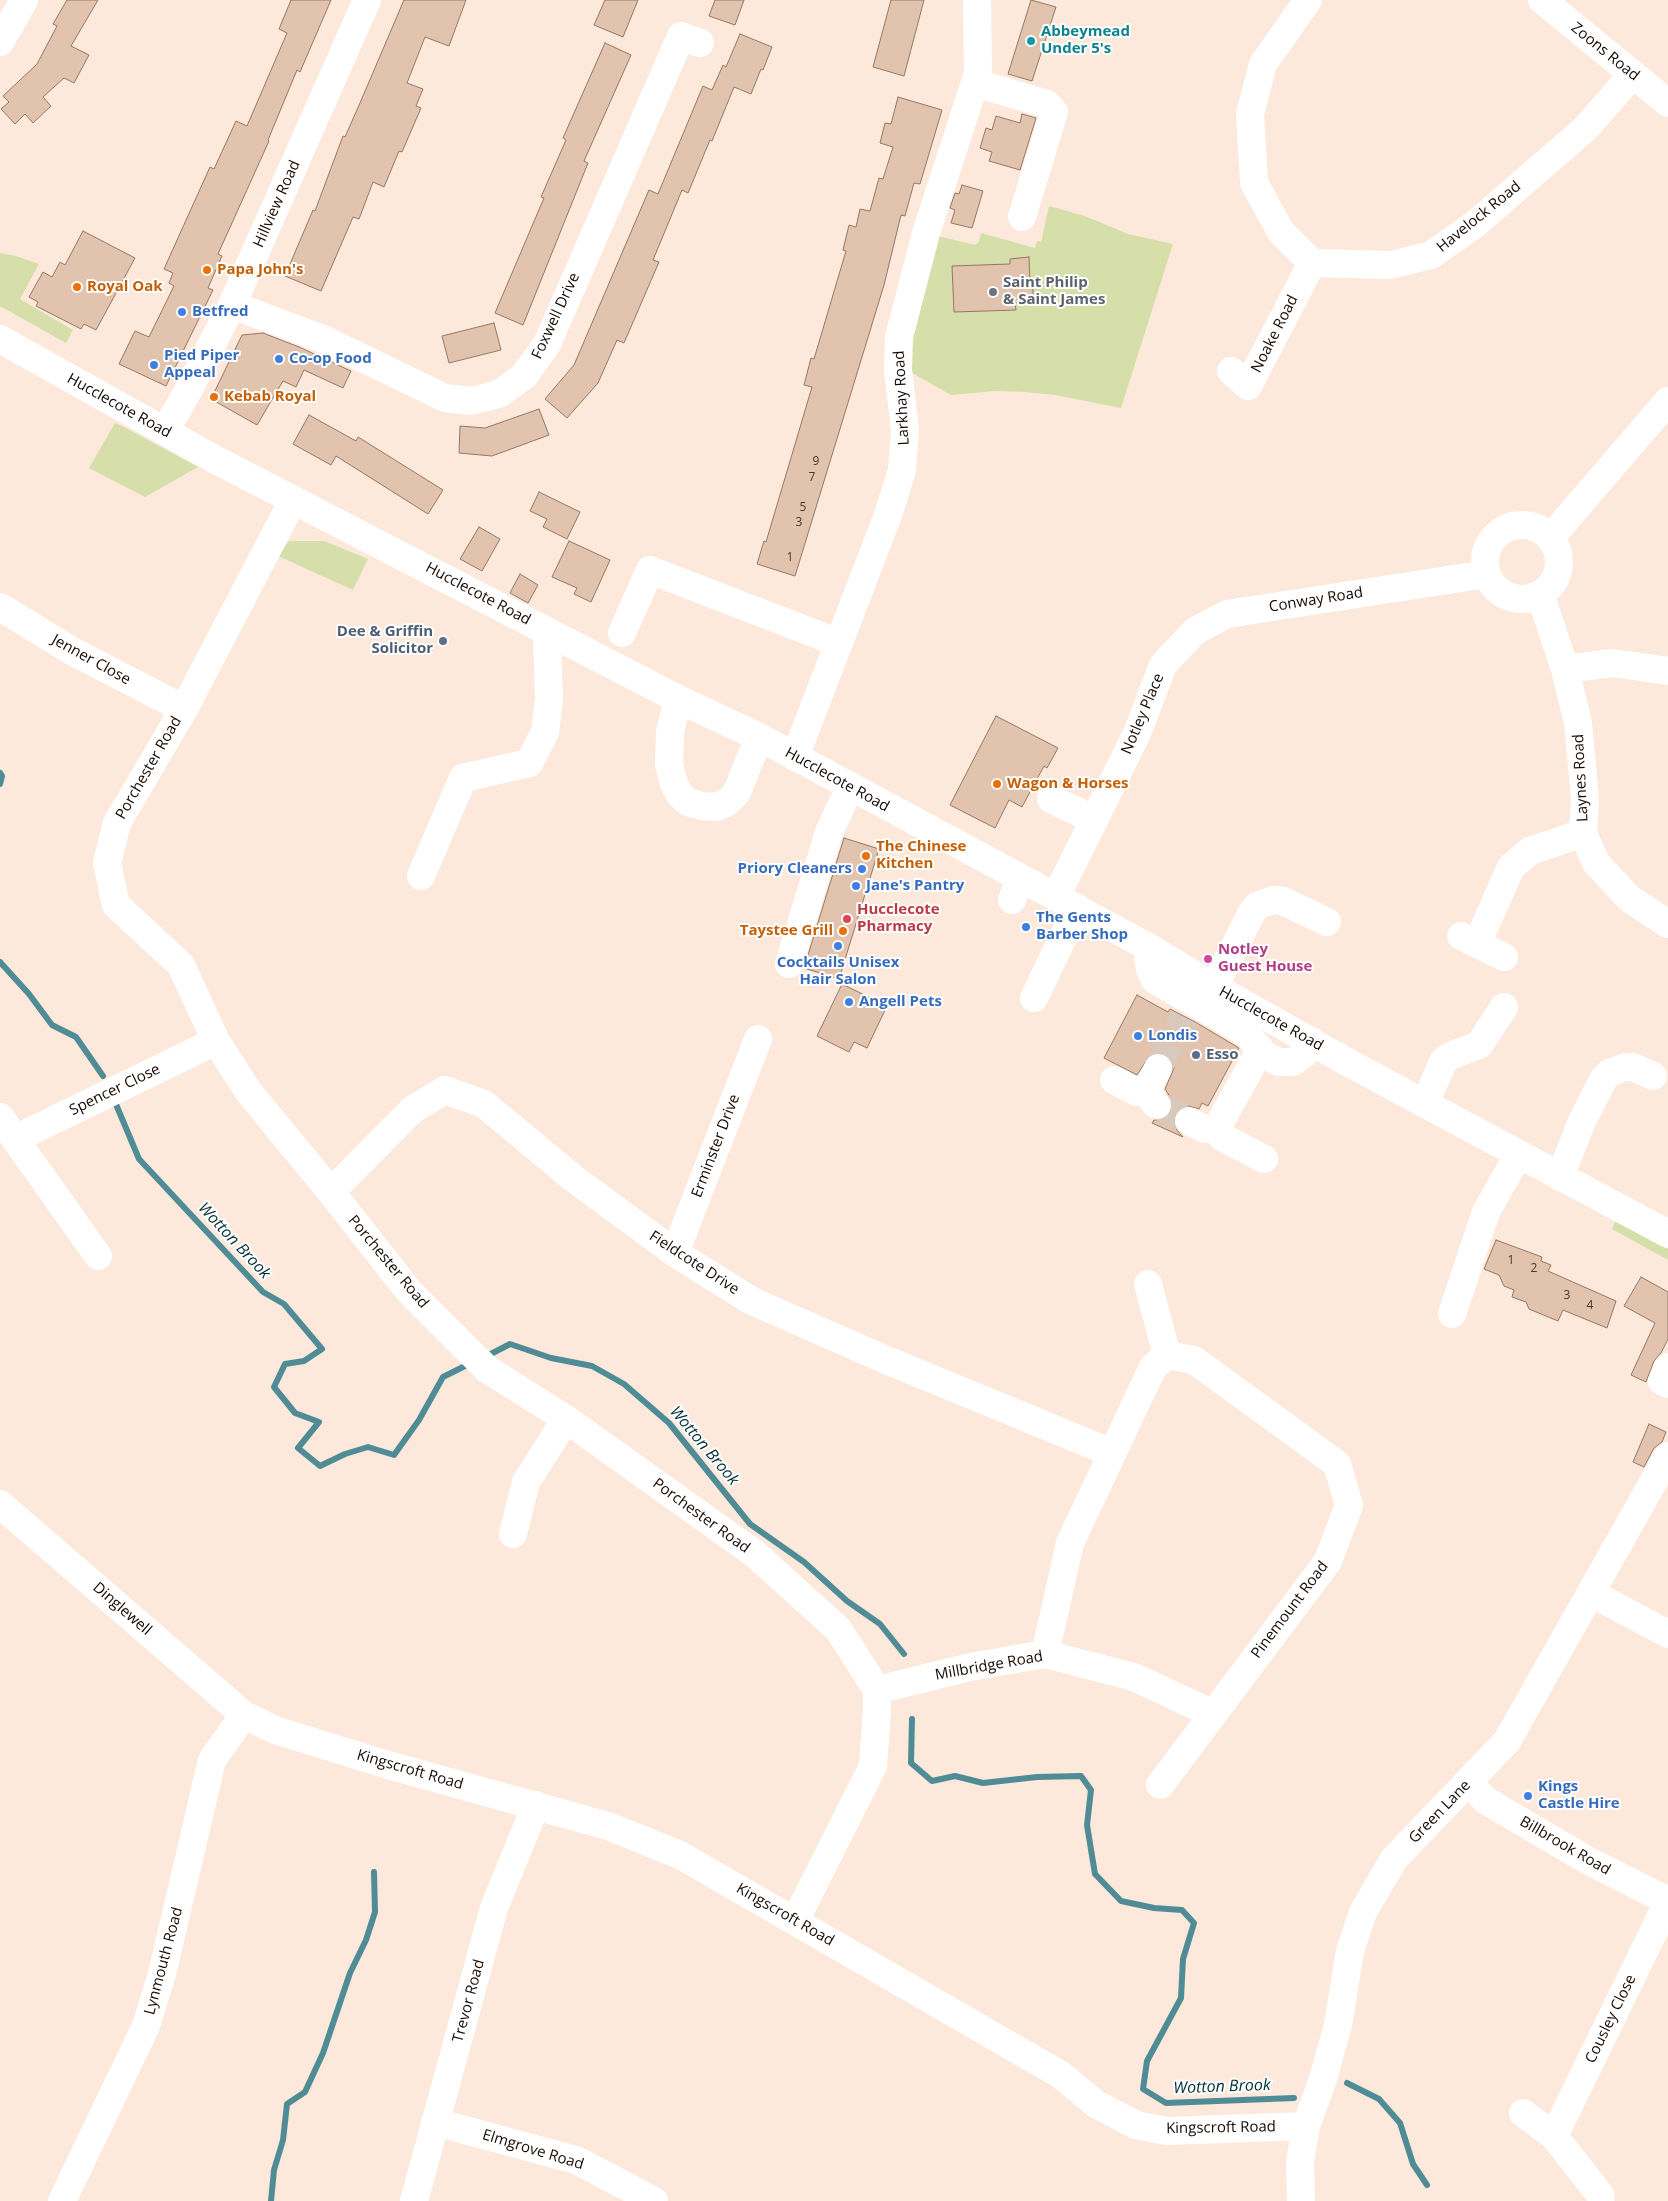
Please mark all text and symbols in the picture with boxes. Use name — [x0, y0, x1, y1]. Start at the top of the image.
street label: Zoons Road — [1567, 19, 1643, 85]
place label: Abbeymead Under 5's — [1041, 23, 1130, 58]
marker: Abbeymead Under 5's — [1025, 35, 1037, 47]
street label: Hillview Road — [250, 158, 304, 250]
street label: Havelock Road — [1433, 178, 1525, 256]
place label: Papa John's — [217, 261, 303, 279]
marker: Papa John's — [201, 264, 213, 276]
street label: Foxwell Drive — [528, 270, 584, 362]
place label: Saint Philip & Saint James — [1003, 274, 1105, 309]
place label: Royal Oak — [87, 278, 163, 296]
marker: Royal Oak — [71, 281, 83, 293]
marker: Saint Philip & Saint James — [987, 286, 999, 298]
street label: Noake Road — [1248, 292, 1302, 376]
place label: Betfred — [192, 303, 248, 321]
marker: Betfred — [176, 306, 188, 318]
place label: Pied Piper Appeal — [164, 347, 239, 382]
place label: Co-op Food — [289, 350, 372, 368]
street label: Larkhay Road — [891, 350, 913, 446]
marker: Co-op Food — [273, 353, 285, 365]
marker: Pied Piper Appeal — [148, 359, 160, 371]
street label: Hucclecote Road — [64, 370, 174, 442]
place label: Kebab Royal — [224, 388, 316, 406]
marker: Kebab Royal — [208, 391, 220, 403]
house number: 9 — [813, 455, 819, 469]
house number: 7 — [809, 471, 815, 485]
house number: 5 — [800, 501, 806, 515]
house number: 3 — [796, 516, 802, 530]
house number: 1 — [787, 551, 793, 565]
street label: Hucclecote Road — [422, 559, 534, 629]
street label: Conway Road — [1268, 584, 1364, 616]
place label: Dee & Griffin Solicitor — [337, 623, 433, 658]
street label: Jenner Close — [49, 631, 133, 689]
marker: Dee & Griffin Solicitor — [437, 635, 449, 647]
street label: Notley Place — [1118, 671, 1168, 757]
street label: Porchester Road — [112, 713, 186, 823]
street label: Laynes Road — [1570, 734, 1592, 822]
street label: Hucclecote Road — [782, 744, 892, 816]
place label: Wagon & Horses — [1007, 775, 1129, 793]
marker: Wagon & Horses — [991, 778, 1003, 790]
place label: The Chinese Kitchen — [876, 838, 966, 873]
marker: The Chinese Kitchen — [860, 850, 872, 862]
place label: Priory Cleaners — [738, 860, 852, 878]
marker: Priory Cleaners — [856, 863, 868, 875]
place label: Jane's Pantry — [866, 877, 964, 895]
marker: Jane's Pantry — [850, 880, 862, 892]
place label: Hucclecote Pharmacy — [857, 901, 940, 936]
place label: The Gents Barber Shop — [1036, 909, 1128, 944]
marker: Hucclecote Pharmacy — [841, 913, 853, 925]
marker: The Gents Barber Shop — [1020, 921, 1032, 933]
place label: Taystee Grill — [740, 922, 833, 940]
marker: Taystee Grill — [837, 925, 849, 937]
marker: Cocktails Unisex Hair Salon — [832, 940, 844, 952]
place label: Notley Guest House — [1218, 941, 1312, 976]
marker: Notley Guest House — [1202, 953, 1214, 965]
place label: Cocktails Unisex Hair Salon — [777, 954, 899, 989]
street label: Hucclecote Road — [1216, 983, 1326, 1055]
place label: Angell Pets — [859, 993, 942, 1011]
marker: Angell Pets — [843, 996, 855, 1008]
place label: Londis — [1148, 1027, 1197, 1045]
marker: Londis — [1132, 1030, 1144, 1042]
place label: Esso — [1206, 1046, 1239, 1064]
marker: Esso — [1190, 1049, 1202, 1061]
street label: Spencer Close — [67, 1060, 163, 1120]
street label: Erminster Drive — [688, 1092, 744, 1200]
water label: Wotton Brook — [194, 1199, 274, 1283]
street label: Porchester Road — [344, 1212, 432, 1312]
street label: Fieldcote Drive — [646, 1227, 742, 1299]
house number: 1 — [1508, 1254, 1514, 1268]
house number: 2 — [1531, 1262, 1537, 1276]
house number: 3 — [1564, 1289, 1570, 1303]
house number: 4 — [1587, 1299, 1593, 1313]
water label: Wotton Brook — [665, 1403, 743, 1489]
street label: Porchester Road — [649, 1475, 753, 1557]
street label: Pinemount Road — [1248, 1558, 1332, 1662]
street label: Dinglewell — [89, 1579, 155, 1639]
street label: Millbridge Road — [934, 1648, 1044, 1684]
street label: Kingscroft Road — [355, 1746, 465, 1794]
street label: Green Lane — [1405, 1777, 1475, 1847]
place label: Kings Castle Hire — [1538, 1778, 1620, 1813]
marker: Kings Castle Hire — [1522, 1790, 1534, 1802]
street label: Billbrook Road — [1516, 1813, 1614, 1879]
street label: Kingscroft Road — [733, 1880, 837, 1950]
street label: Lynmouth Road — [141, 1905, 187, 2017]
street label: Trevor Road — [449, 1958, 489, 2044]
street label: Cousley Close — [1582, 1972, 1640, 2066]
water label: Wotton Brook — [1173, 2076, 1271, 2098]
street label: Kingscroft Road — [1166, 2118, 1276, 2138]
street label: Elmgrove Road — [480, 2126, 586, 2174]

